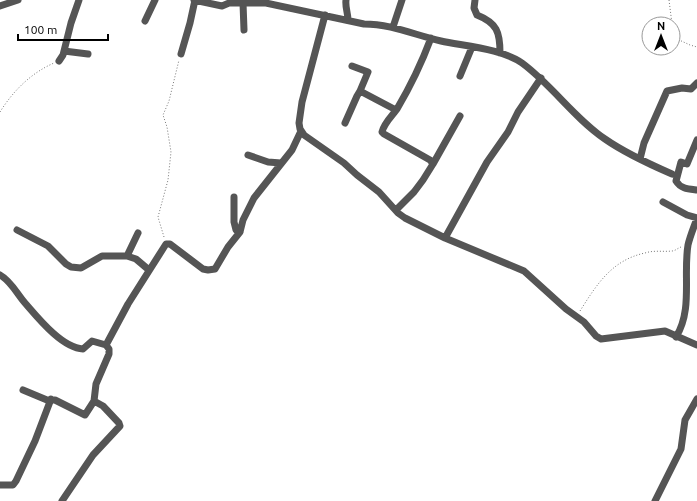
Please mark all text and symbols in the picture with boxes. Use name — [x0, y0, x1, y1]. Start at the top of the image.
scale bar — [18, 16, 108, 42]
north arrow — [641, 16, 681, 56]
text: N — [657, 20, 665, 32]
text: 100 m — [24, 23, 57, 36]

